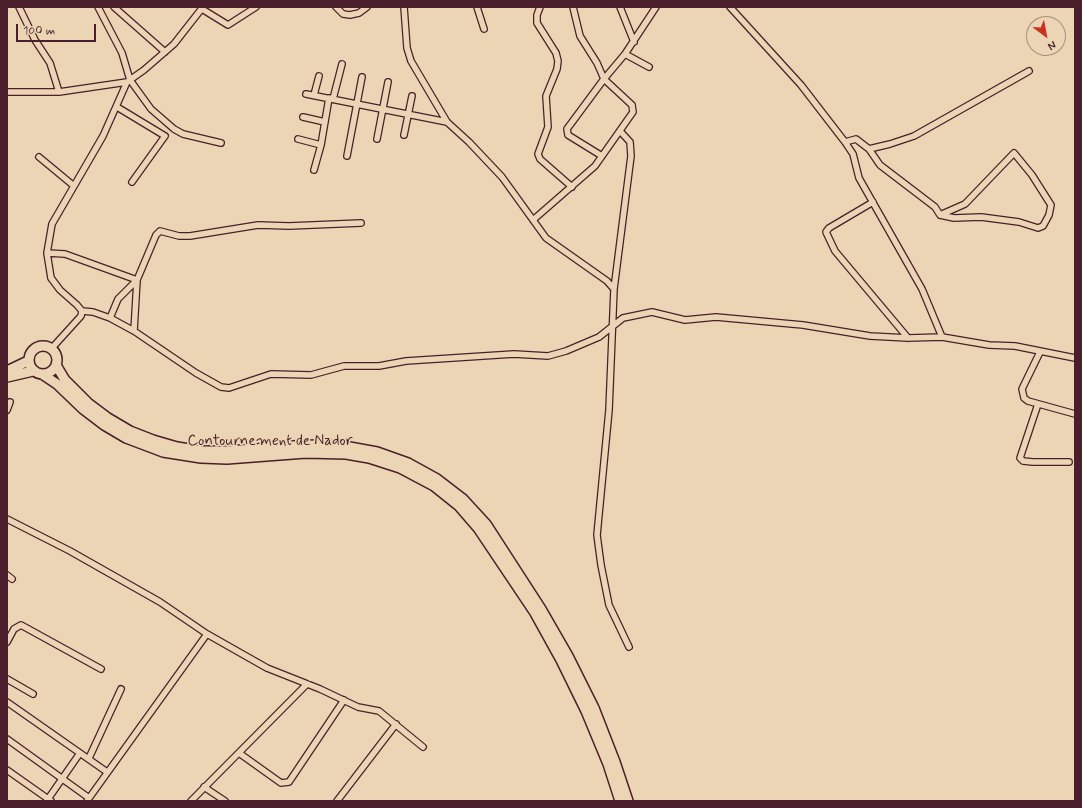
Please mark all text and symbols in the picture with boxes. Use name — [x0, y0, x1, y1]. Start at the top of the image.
scale bar — [18, 16, 98, 42]
north arrow — [1026, 16, 1066, 56]
text: 100 m — [23, 23, 55, 39]
text: N — [1045, 37, 1059, 53]
street label: Contournement de Nador — [187, 433, 353, 451]

